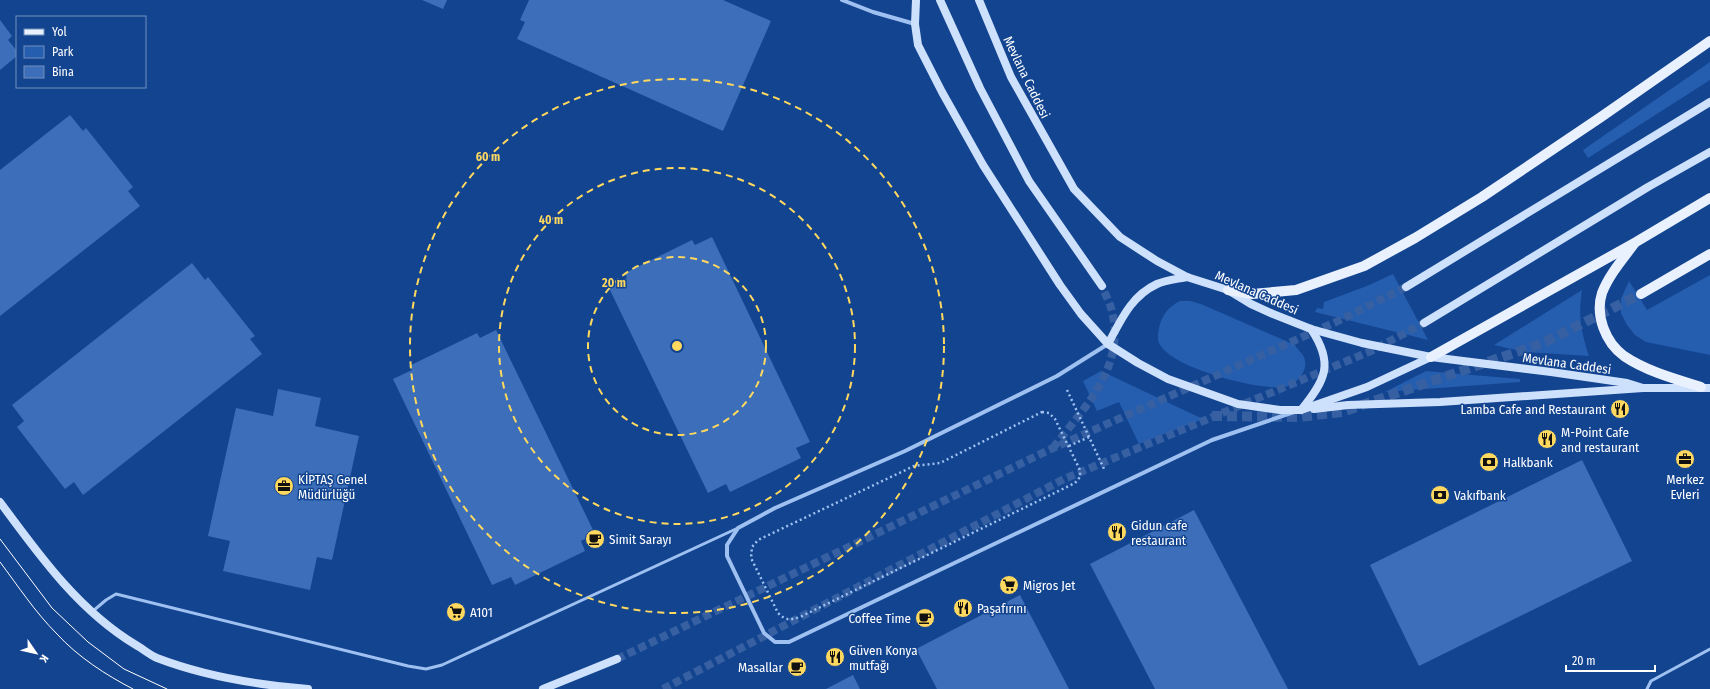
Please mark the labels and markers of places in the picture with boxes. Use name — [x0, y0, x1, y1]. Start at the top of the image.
centre of rings — [670, 339, 684, 353]
restaurant icon: Lamba Cafe and Restaurant — [1609, 398, 1631, 420]
place label: Lamba Cafe and Restaurant — [1461, 402, 1607, 417]
place label: M-Point Cafe and restaurant — [1561, 425, 1640, 455]
restaurant icon: M-Point Cafe and restaurant — [1536, 428, 1558, 450]
office icon: Merkez Evleri — [1674, 448, 1696, 470]
bank icon: Halkbank — [1478, 451, 1500, 473]
place label: Halkbank — [1503, 455, 1554, 470]
place label: KİPTAŞ Genel Müdürlüğü — [298, 472, 368, 502]
place label: Merkez Evleri — [1666, 472, 1704, 502]
office icon: KİPTAŞ Genel Müdürlüğü — [273, 475, 295, 497]
bank icon: Vakıfbank — [1429, 484, 1451, 506]
place label: Vakıfbank — [1454, 488, 1507, 503]
place label: Gidun cafe restaurant — [1131, 518, 1187, 548]
restaurant icon: Gidun cafe restaurant — [1106, 521, 1128, 543]
cafe icon: Simit Sarayı — [584, 528, 606, 550]
place label: Simit Sarayı — [609, 532, 672, 547]
supermarket icon: Migros Jet — [998, 574, 1020, 596]
place label: Migros Jet — [1023, 578, 1076, 593]
restaurant icon: Paşafırını — [952, 597, 974, 619]
supermarket icon: A101 — [445, 601, 467, 623]
place label: Paşafırını — [977, 601, 1026, 616]
place label: A101 — [470, 605, 493, 620]
cafe icon: Coffee Time — [914, 607, 936, 629]
place label: Coffee Time — [848, 611, 911, 626]
place label: Güven Konya mutfağı — [849, 643, 918, 673]
restaurant icon: Güven Konya mutfağı — [824, 646, 846, 668]
cafe icon: Masallar — [786, 656, 808, 678]
place label: Masallar — [738, 660, 783, 675]

